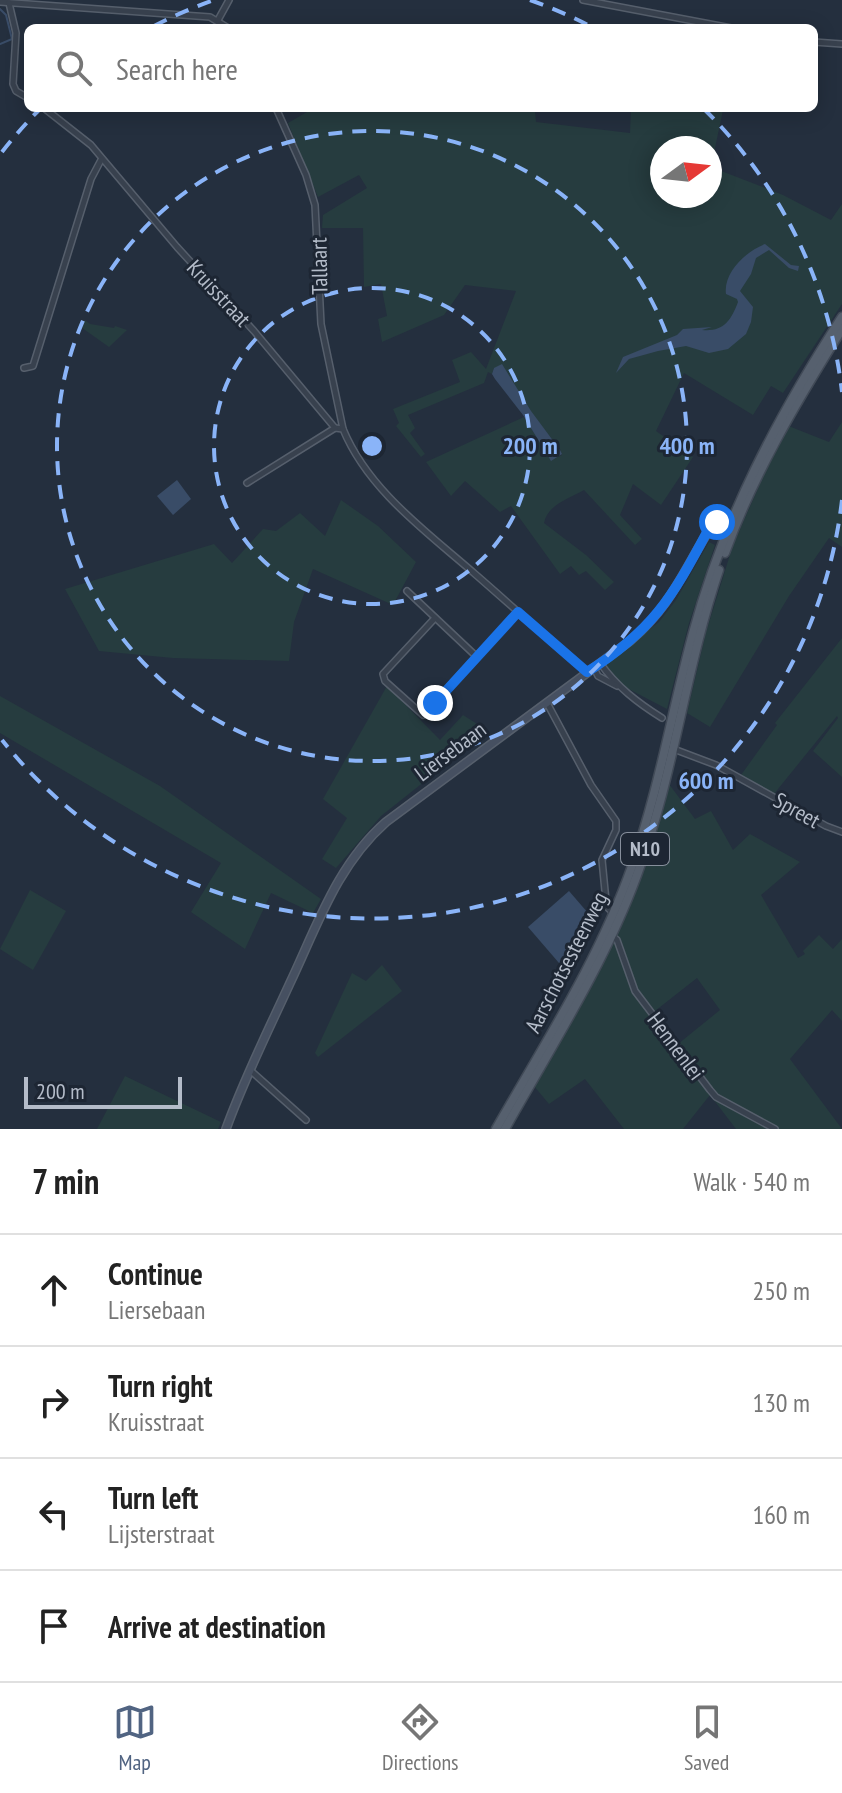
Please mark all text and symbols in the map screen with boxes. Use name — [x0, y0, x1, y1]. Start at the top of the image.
search box — [24, 24, 818, 112]
icon: search — [52, 46, 96, 90]
text: Search here — [116, 49, 238, 88]
north arrow — [650, 136, 722, 208]
street label: Tallaart — [305, 237, 333, 295]
street label: Kruisstraat — [181, 254, 257, 332]
text: 200 m — [502, 430, 558, 461]
text: 400 m — [659, 430, 715, 461]
centre of rings — [358, 432, 386, 460]
route start — [699, 504, 735, 540]
route end — [417, 685, 453, 721]
street label: Liersebaan — [409, 715, 491, 787]
text: 600 m — [678, 765, 734, 796]
street label: Spreet — [769, 786, 825, 834]
road number: N10 — [621, 833, 669, 865]
street label: Aarschotsesteenweg — [518, 887, 614, 1037]
street label: Hennenlei — [641, 1006, 711, 1086]
scale bar — [24, 1073, 182, 1109]
text: 200 m — [36, 1077, 85, 1105]
text: 7 min — [32, 1159, 99, 1203]
text: Walk · 540 m — [693, 1165, 810, 1198]
text: Continue — [108, 1254, 203, 1293]
icon: ahead — [32, 1268, 76, 1312]
text: 250 m — [752, 1274, 810, 1307]
text: Liersebaan — [108, 1293, 205, 1326]
text: Turn right — [108, 1366, 212, 1405]
icon: right — [32, 1380, 76, 1424]
text: 130 m — [752, 1386, 810, 1419]
text: Kruisstraat — [108, 1405, 204, 1438]
text: Turn left — [108, 1478, 198, 1517]
icon: left — [32, 1492, 76, 1536]
text: 160 m — [752, 1498, 810, 1531]
text: Lijsterstraat — [108, 1517, 215, 1550]
icon: arrive — [32, 1604, 76, 1648]
text: Arrive at destination — [108, 1607, 326, 1646]
tab: Map — [113, 1700, 157, 1776]
tab: Directions — [382, 1700, 459, 1776]
tab: Saved — [684, 1700, 729, 1776]

